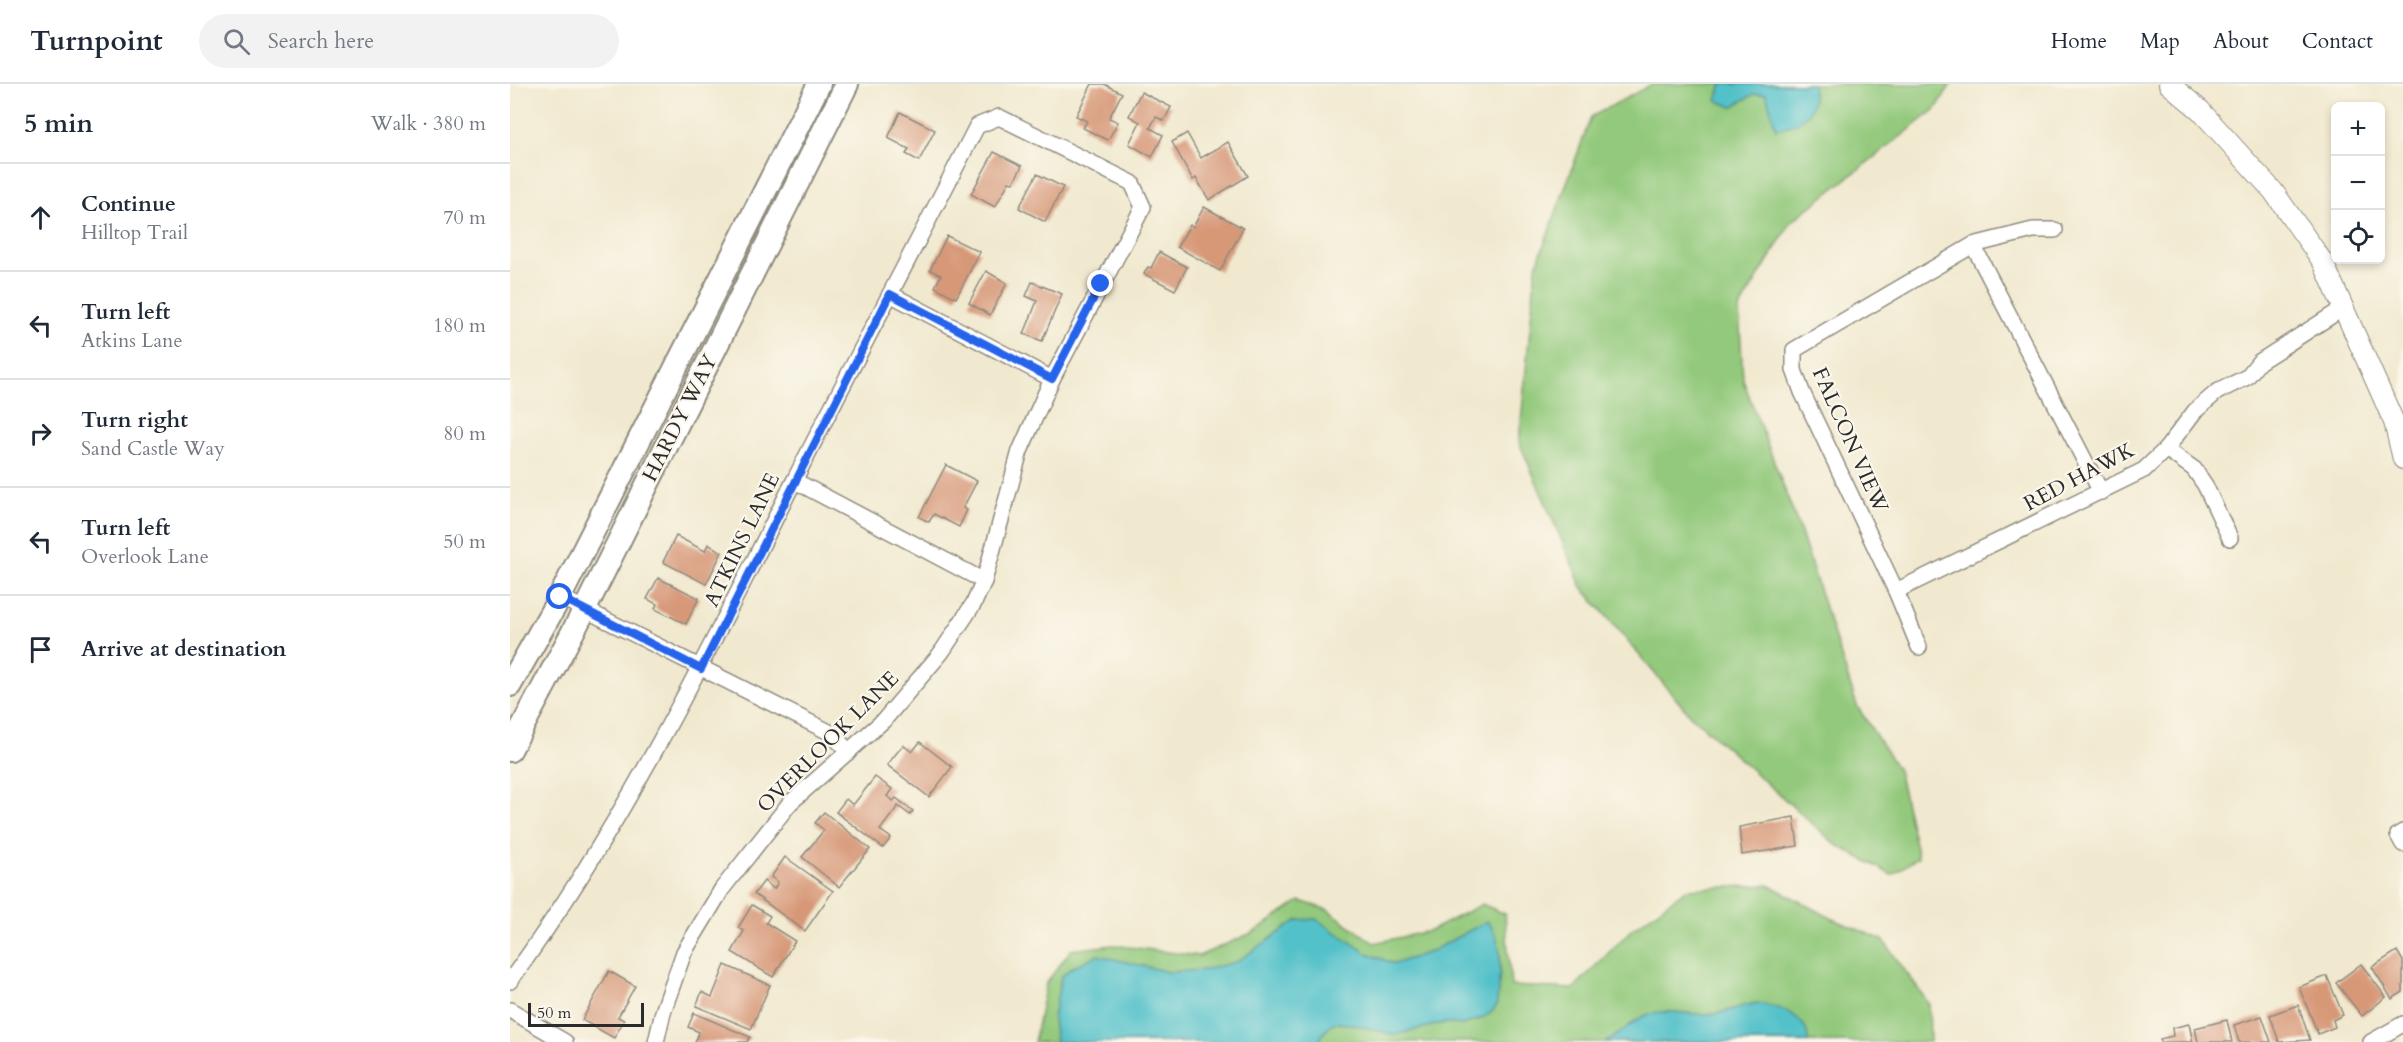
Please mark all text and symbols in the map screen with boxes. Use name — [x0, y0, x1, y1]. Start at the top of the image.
search box — [199, 14, 619, 68]
text: Turnpoint — [30, 22, 163, 60]
icon: search — [220, 25, 253, 58]
text: Search here — [268, 26, 374, 56]
text: Home — [2051, 27, 2107, 56]
text: Map — [2140, 27, 2180, 56]
text: About — [2213, 27, 2269, 56]
text: Contact — [2302, 27, 2373, 56]
map controls — [2331, 102, 2385, 264]
button: + — [2331, 102, 2385, 156]
text: 5 min — [24, 106, 93, 141]
text: Walk · 380 m — [371, 110, 486, 137]
button: − — [2331, 156, 2385, 210]
text: Continue — [81, 189, 176, 219]
icon: ahead — [24, 201, 57, 234]
text: 70 m — [443, 204, 486, 231]
button: locate — [2331, 210, 2385, 264]
text: Hilltop Trail — [81, 219, 188, 246]
route end — [1087, 270, 1113, 296]
text: Turn left — [81, 297, 170, 327]
icon: left — [24, 309, 57, 342]
text: 180 m — [433, 312, 486, 339]
text: Atkins Lane — [81, 327, 183, 354]
street label: HARDY WAY — [635, 349, 725, 487]
street label: FALCON VIEW — [1805, 363, 1895, 518]
text: Turn right — [81, 405, 188, 435]
icon: right — [24, 417, 57, 450]
text: 80 m — [443, 420, 486, 447]
text: Sand Castle Way — [81, 435, 225, 462]
street label: RED HAWK — [2019, 435, 2140, 518]
street label: ATKINS LANE — [697, 468, 787, 612]
text: Turn left — [81, 513, 170, 543]
icon: left — [24, 525, 57, 558]
text: 50 m — [443, 528, 486, 555]
text: Overlook Lane — [81, 543, 209, 570]
route start — [546, 583, 572, 609]
icon: arrive — [24, 633, 57, 666]
text: Arrive at destination — [81, 634, 286, 664]
street label: OVERLOOK LANE — [751, 665, 905, 819]
scale bar — [528, 1000, 644, 1028]
text: 50 m — [537, 1002, 571, 1024]

